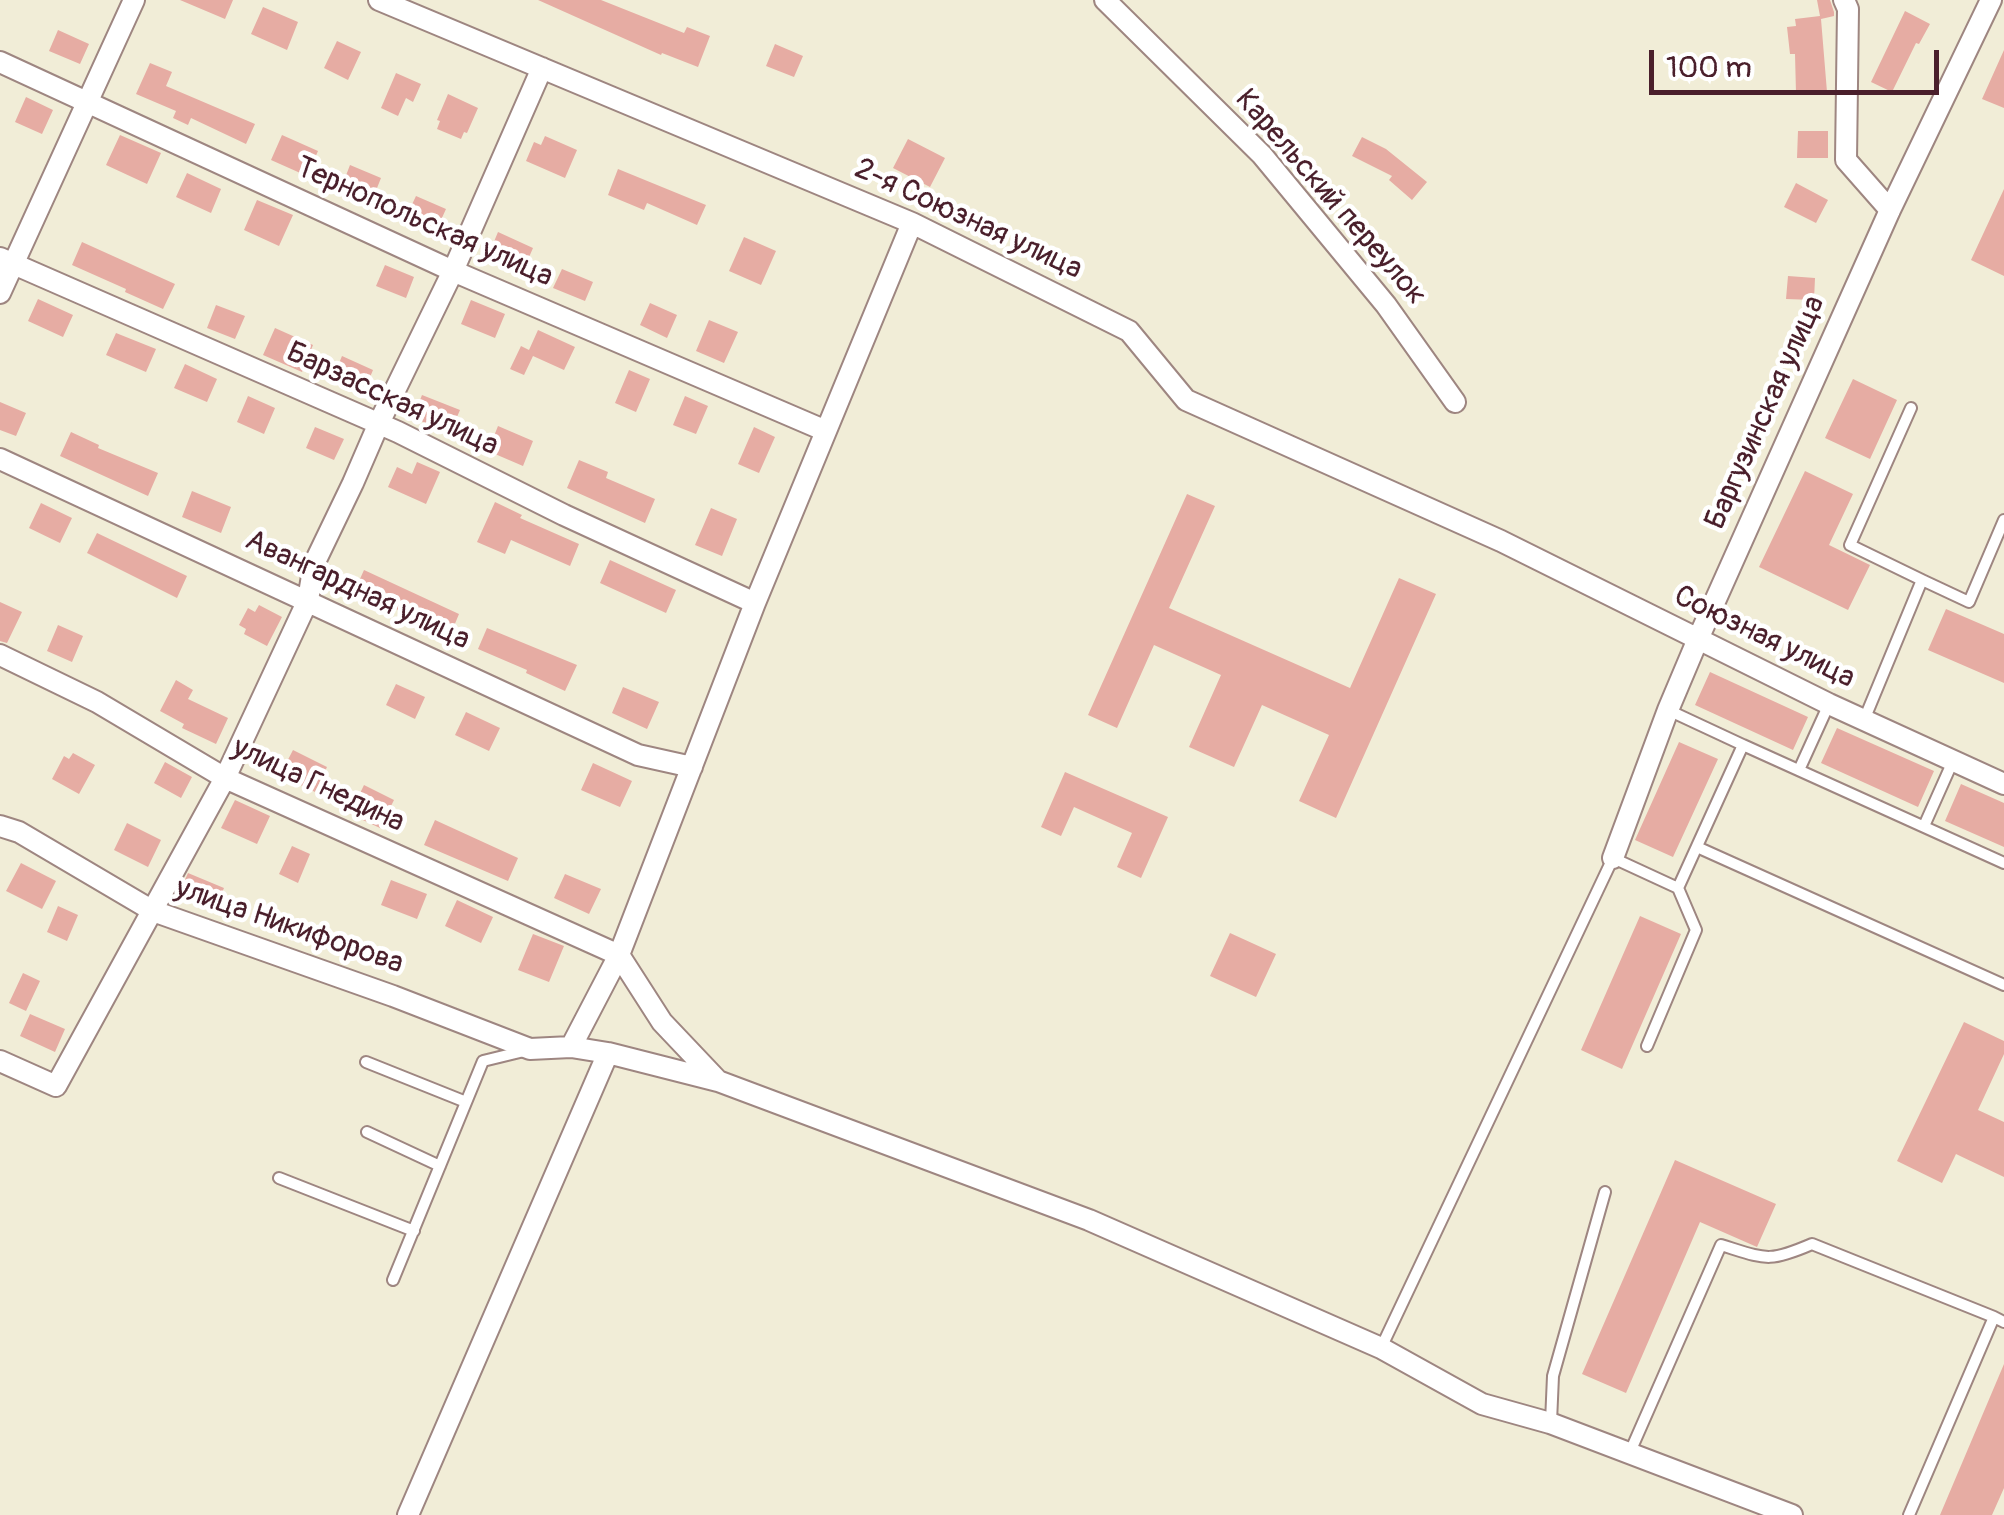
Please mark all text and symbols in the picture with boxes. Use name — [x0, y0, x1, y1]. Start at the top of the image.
scale bar — [1654, 30, 1944, 92]
text: 100 m — [1666, 49, 1752, 86]
street label: Карельский переулок — [1227, 83, 1433, 313]
street label: Тернопольская улица — [290, 150, 558, 296]
street label: 2-я Союзная улица — [849, 152, 1087, 288]
street label: Баргузинская улица — [1698, 291, 1834, 535]
street label: Барзасская улица — [280, 335, 504, 465]
street label: Авангардная улица — [239, 523, 475, 659]
street label: Союзная улица — [1668, 579, 1860, 697]
street label: улица Гнедина — [226, 730, 410, 842]
street label: улица Никифорова — [170, 871, 408, 983]

